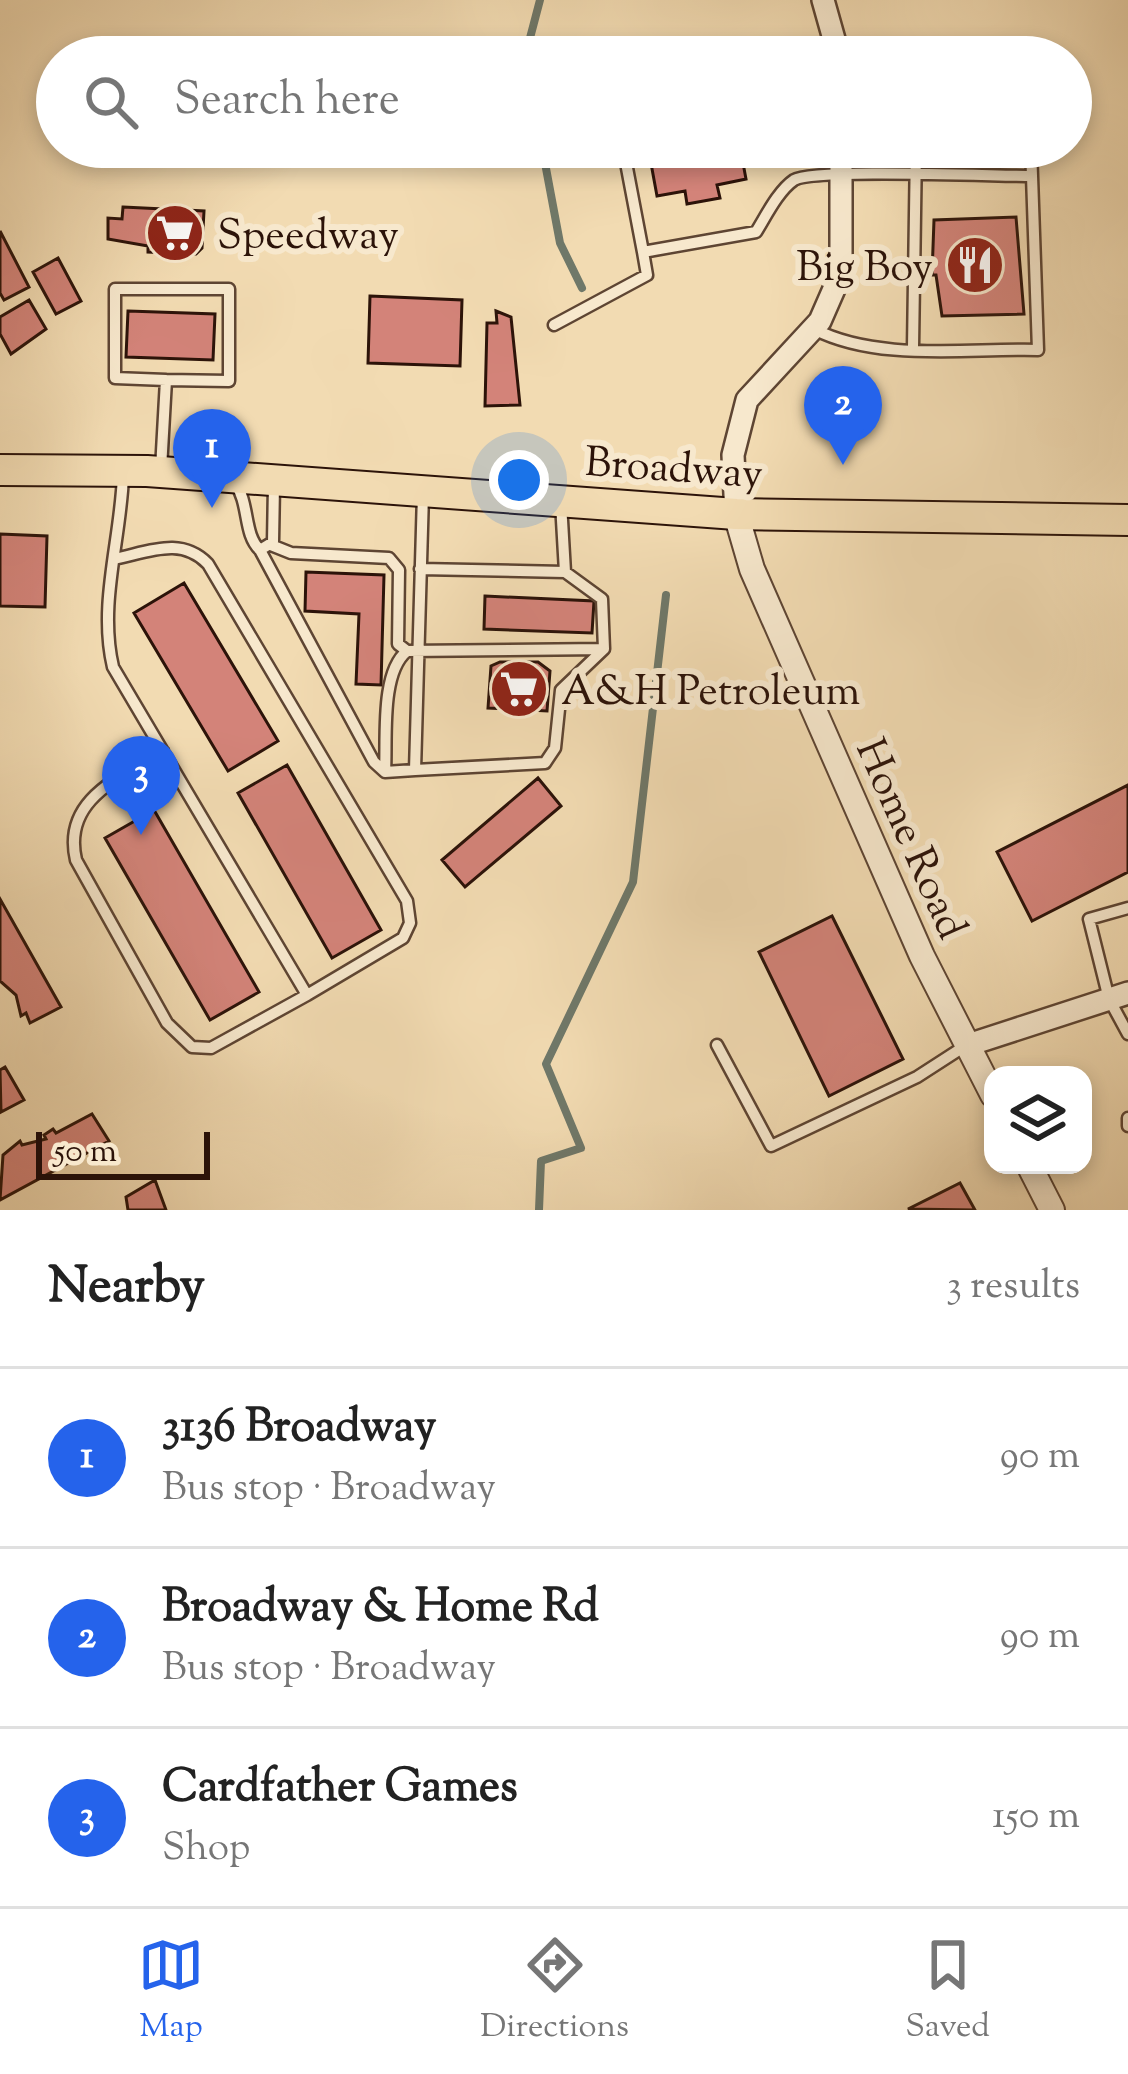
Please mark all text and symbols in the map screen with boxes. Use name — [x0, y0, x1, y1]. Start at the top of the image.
search box — [36, 36, 1092, 168]
icon: search — [78, 69, 144, 135]
text: Search here — [174, 70, 400, 135]
supermarket icon: Speedway — [144, 202, 206, 264]
place label: Speedway — [217, 208, 399, 268]
restaurant icon: Big Boy — [944, 234, 1006, 296]
place label: Big Boy — [796, 240, 933, 300]
pin: 2 — [804, 366, 882, 465]
pin: 1 — [173, 409, 251, 508]
street label: Broadway — [583, 435, 765, 507]
your location — [489, 450, 549, 510]
supermarket icon: A&H Petroleum — [488, 658, 550, 720]
place label: A&H Petroleum — [561, 664, 860, 724]
street label: Home Road — [838, 730, 979, 950]
pin: 3 — [102, 736, 180, 835]
map controls — [984, 1066, 1092, 1174]
button: layers — [984, 1066, 1092, 1174]
scale bar — [36, 1126, 210, 1179]
text: 50 m — [54, 1129, 117, 1177]
text: Nearby — [48, 1252, 205, 1325]
text: 3 results — [946, 1260, 1080, 1316]
text: 3136 Broadway — [162, 1397, 436, 1462]
text: 1 — [80, 1430, 94, 1486]
text: 90 m — [1000, 1430, 1080, 1486]
text: Bus stop · Broadway — [162, 1462, 496, 1518]
text: Broadway & Home Rd — [162, 1577, 599, 1642]
text: 2 — [78, 1610, 96, 1666]
text: 90 m — [1000, 1610, 1080, 1666]
text: Bus stop · Broadway — [162, 1642, 496, 1698]
text: Cardfather Games — [162, 1757, 518, 1822]
text: 3 — [79, 1790, 95, 1846]
text: 150 m — [992, 1790, 1080, 1846]
text: Shop — [162, 1822, 250, 1878]
tab: Map — [138, 1932, 204, 2052]
tab: Directions — [480, 1932, 629, 2052]
tab: Saved — [905, 1932, 990, 2052]

